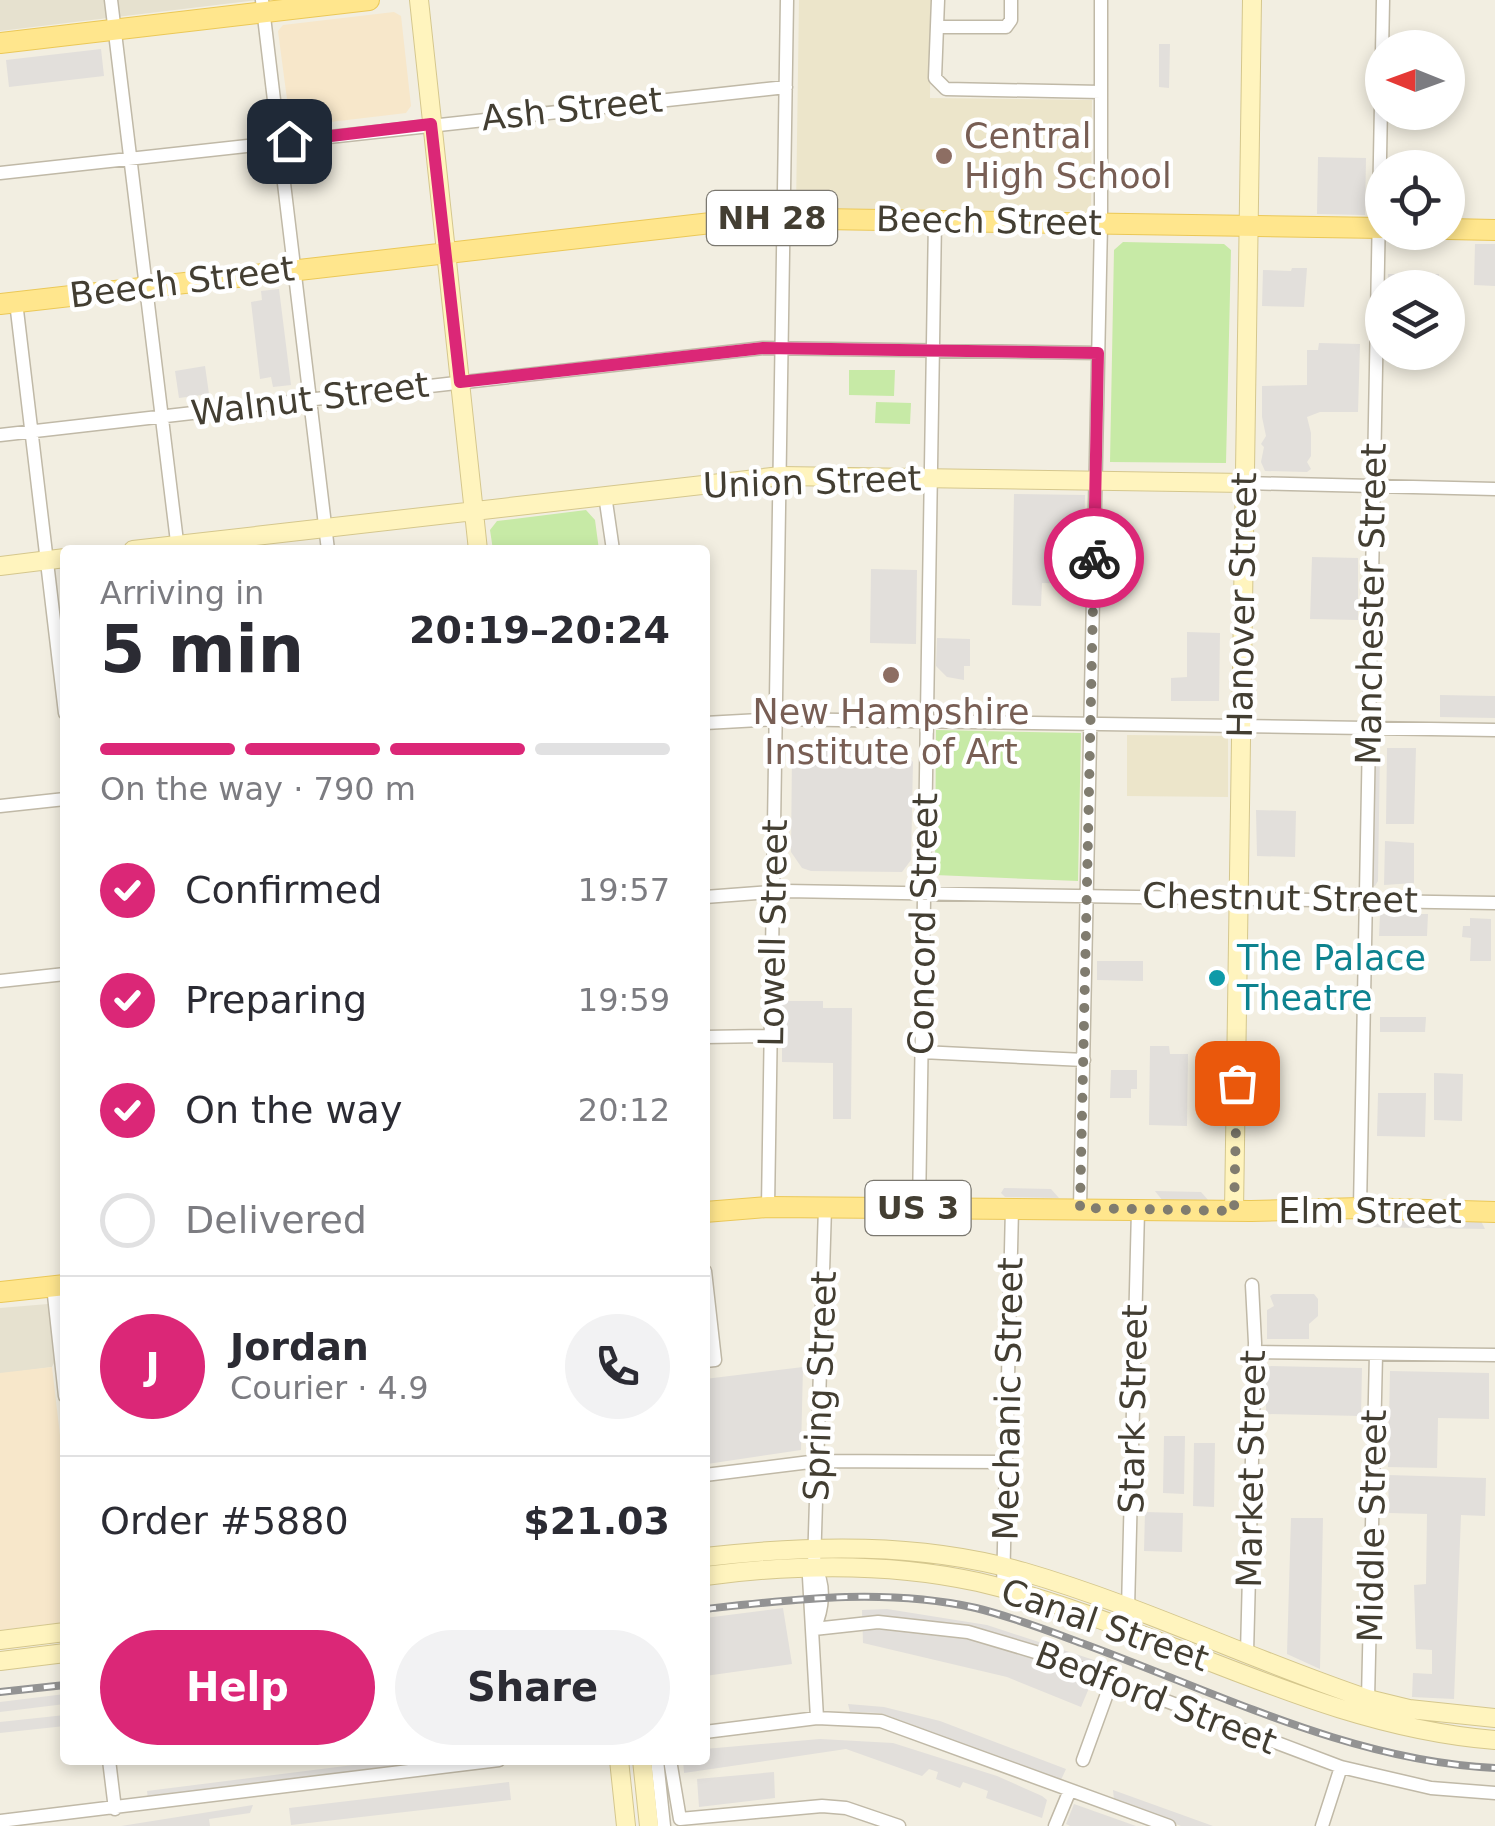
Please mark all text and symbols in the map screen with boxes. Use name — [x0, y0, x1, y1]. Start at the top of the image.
north arrow — [1365, 30, 1465, 130]
map controls — [1365, 30, 1465, 370]
street label: Ash Street — [479, 80, 665, 138]
pin — [247, 99, 332, 184]
icon: home — [262, 114, 317, 169]
place label: Central High School — [964, 116, 1172, 196]
marker: Central High School — [933, 145, 955, 167]
button: locate — [1365, 150, 1465, 250]
road number: NH 28 — [707, 191, 837, 245]
street label: Beech Street — [876, 199, 1102, 243]
street label: Beech Street — [67, 248, 297, 316]
button: layers — [1365, 270, 1465, 370]
street label: Walnut Street — [189, 365, 431, 433]
street label: Manchester Street — [1348, 443, 1394, 765]
street label: Union Street — [702, 458, 922, 506]
street label: Hanover Street — [1220, 472, 1264, 738]
courier — [1044, 508, 1144, 608]
icon: bike — [1067, 531, 1122, 586]
text: Arriving in — [100, 574, 264, 612]
text: 20:19–20:24 — [409, 608, 670, 652]
text: 5 min — [100, 612, 304, 687]
marker: New Hampshire Institute of Art — [880, 664, 902, 686]
place label: New Hampshire Institute of Art — [753, 692, 1029, 772]
text: On the way · 790 m — [100, 770, 416, 808]
street label: Concord Street — [901, 793, 945, 1055]
street label: Lowell Street — [751, 819, 795, 1047]
icon: check — [100, 863, 155, 918]
text: Confirmed — [185, 868, 382, 912]
text: 19:57 — [578, 871, 670, 909]
street label: Chestnut Street — [1142, 876, 1418, 920]
place label: The Palace Theatre — [1236, 938, 1426, 1018]
marker: The Palace Theatre — [1206, 967, 1228, 989]
icon: check — [100, 973, 155, 1028]
text: Preparing — [185, 978, 367, 1022]
text: 19:59 — [578, 981, 670, 1019]
pin — [1195, 1041, 1280, 1126]
icon: bag — [1210, 1056, 1265, 1111]
icon: check — [100, 1083, 155, 1138]
text: On the way — [185, 1088, 402, 1132]
text: 20:12 — [578, 1091, 670, 1129]
road number: US 3 — [866, 1181, 970, 1235]
street label: Elm Street — [1278, 1191, 1462, 1231]
text: Delivered — [185, 1198, 367, 1242]
street label: Mechanic Street — [986, 1257, 1030, 1541]
street label: Spring Street — [796, 1270, 844, 1502]
street label: Stark Street — [1111, 1304, 1155, 1514]
button: phone — [565, 1314, 670, 1419]
text: Jordan — [230, 1325, 369, 1369]
text: J — [145, 1344, 160, 1388]
street label: Market Street — [1229, 1350, 1273, 1588]
text: Courier · 4.9 — [230, 1369, 429, 1407]
street label: Middle Street — [1350, 1409, 1394, 1643]
text: Order #5880 — [100, 1499, 349, 1543]
text: $21.03 — [523, 1499, 670, 1543]
street label: Canal Street — [996, 1571, 1214, 1679]
button: Help — [100, 1630, 375, 1745]
button: Share — [395, 1630, 670, 1745]
street label: Bedford Street — [1030, 1634, 1282, 1762]

